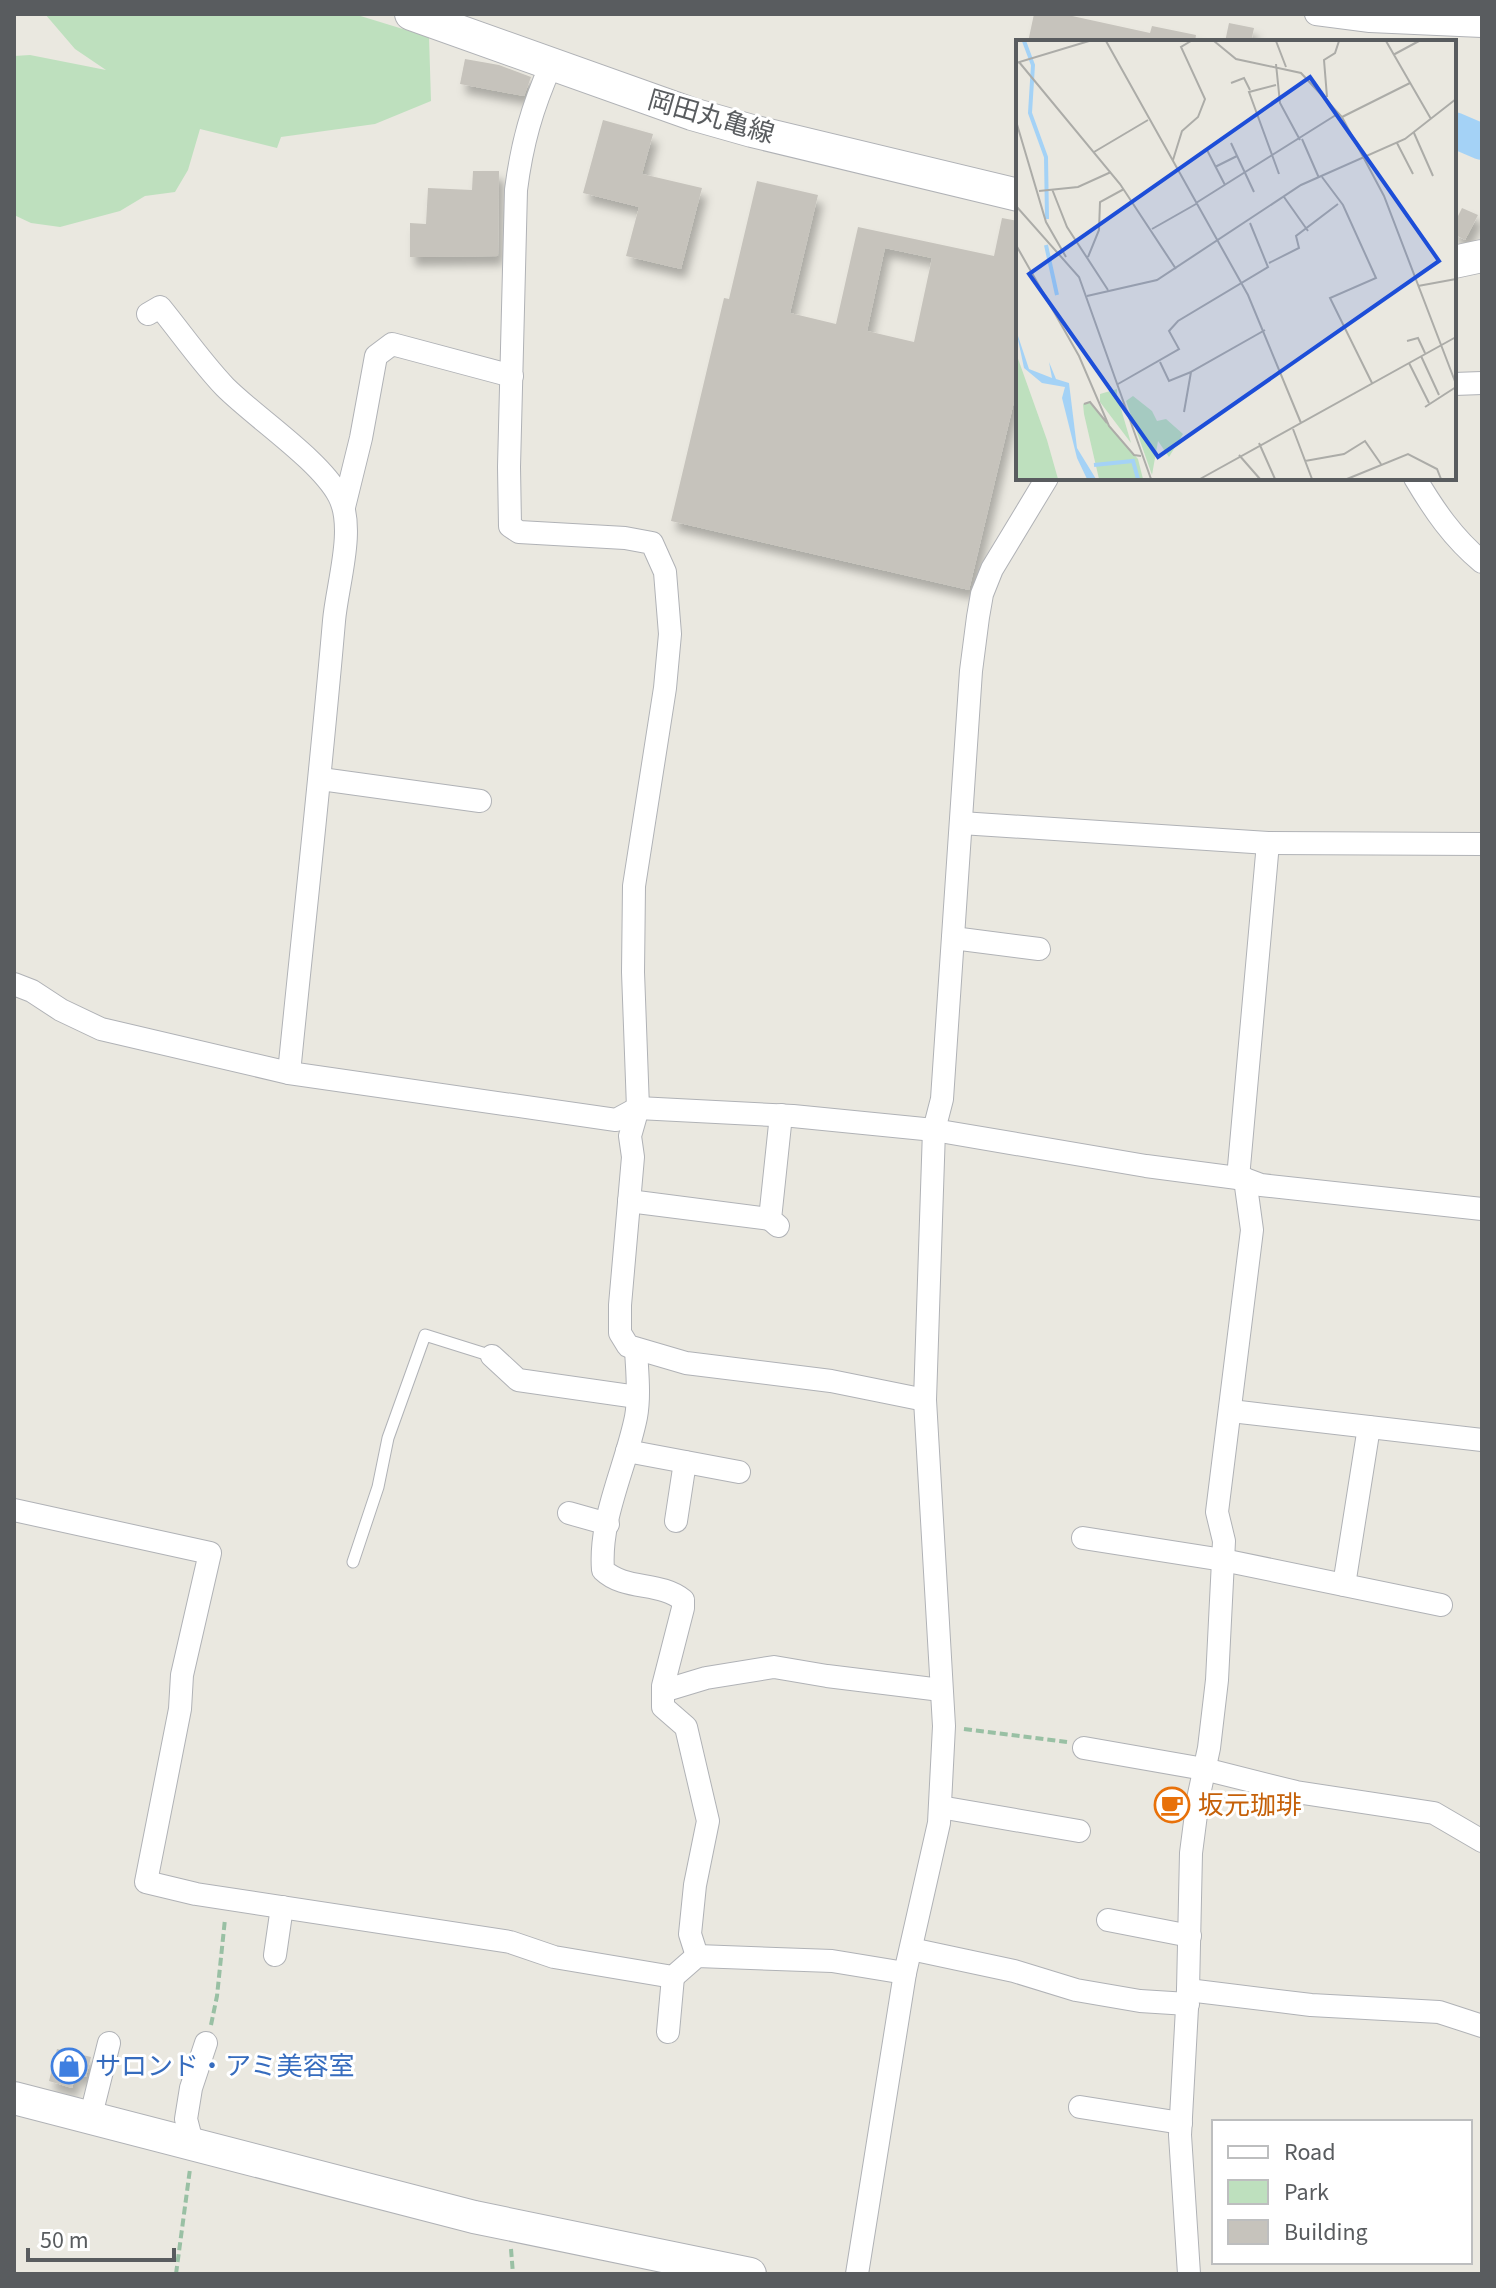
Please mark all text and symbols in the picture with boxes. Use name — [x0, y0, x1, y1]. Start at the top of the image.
inset map — [1016, 40, 1456, 480]
street label: 岡田丸亀線 — [643, 81, 779, 153]
cafe icon: 坂元珈琲 — [1153, 1786, 1191, 1824]
place label: 坂元珈琲 — [1198, 1787, 1302, 1824]
shop icon: サロンド・アミ美容室 — [50, 2047, 88, 2085]
place label: サロンド・アミ美容室 — [95, 2048, 354, 2085]
legend — [1212, 2120, 1472, 2264]
text: Road — [1284, 2135, 1336, 2170]
text: Park — [1284, 2175, 1329, 2210]
scale bar — [28, 2212, 174, 2262]
text: Building — [1284, 2215, 1368, 2250]
text: 50 m — [40, 2223, 89, 2258]

